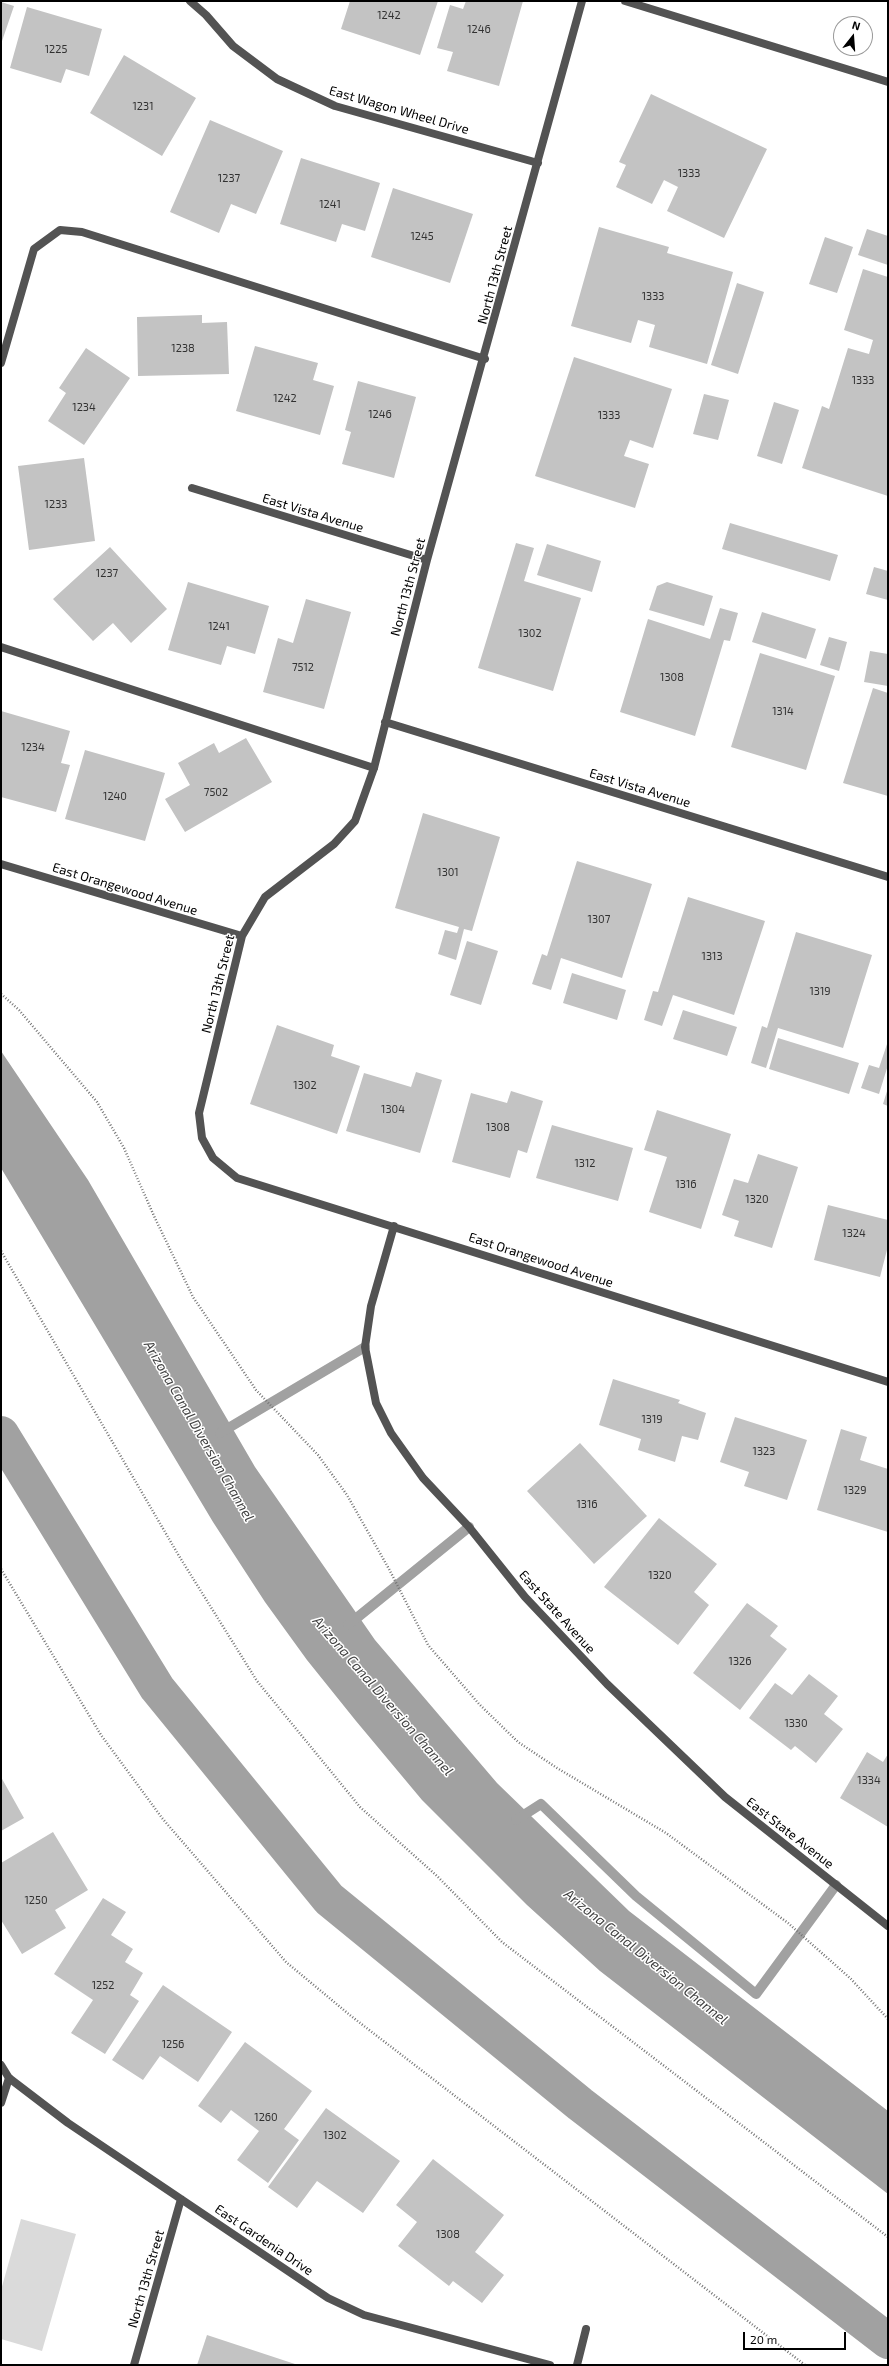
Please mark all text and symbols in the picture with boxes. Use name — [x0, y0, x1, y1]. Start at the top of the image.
house number: 1242 — [377, 8, 401, 22]
north arrow — [833, 16, 873, 56]
text: N — [851, 18, 862, 32]
house number: 1246 — [467, 22, 491, 36]
house number: 1225 — [45, 42, 67, 56]
street label: East Wagon Wheel Drive — [327, 83, 471, 137]
house number: 1231 — [132, 99, 154, 113]
house number: 1333 — [678, 166, 700, 180]
house number: 1237 — [218, 171, 240, 185]
house number: 1241 — [319, 197, 341, 211]
street label: North 13th Street — [474, 224, 516, 326]
house number: 1245 — [410, 229, 434, 243]
house number: 1333 — [642, 289, 664, 303]
house number: 1238 — [171, 341, 195, 355]
house number: 1333 — [852, 373, 874, 387]
house number: 1242 — [273, 391, 297, 405]
house number: 1234 — [72, 400, 96, 414]
house number: 1246 — [368, 407, 392, 421]
house number: 1333 — [598, 408, 620, 422]
street label: East Vista Avenue — [260, 490, 366, 536]
house number: 1233 — [45, 497, 67, 511]
street label: North 13th Street — [387, 536, 429, 638]
house number: 1237 — [96, 566, 118, 580]
house number: 1241 — [208, 619, 230, 633]
house number: 1302 — [518, 626, 542, 640]
house number: 7512 — [292, 660, 314, 674]
house number: 1308 — [660, 670, 684, 684]
house number: 1314 — [772, 704, 794, 718]
house number: 1234 — [21, 740, 45, 754]
street label: East Vista Avenue — [587, 765, 693, 811]
house number: 7502 — [204, 785, 228, 799]
house number: 1240 — [103, 789, 127, 803]
street label: East Orangewood Avenue — [51, 859, 199, 919]
house number: 1301 — [437, 865, 459, 879]
house number: 1307 — [588, 912, 610, 926]
street label: North 13th Street — [198, 933, 238, 1035]
house number: 1313 — [702, 949, 722, 963]
house number: 1319 — [809, 984, 831, 998]
house number: 1302 — [293, 1078, 317, 1092]
house number: 1304 — [381, 1102, 405, 1116]
house number: 1308 — [486, 1120, 510, 1134]
house number: 1312 — [574, 1156, 596, 1170]
house number: 1316 — [675, 1177, 697, 1191]
house number: 1320 — [745, 1192, 769, 1206]
house number: 1324 — [842, 1226, 866, 1240]
street label: East Orangewood Avenue — [467, 1229, 615, 1291]
water label: Arizona Canal Diversion Channel — [140, 1338, 258, 1524]
house number: 1319 — [641, 1412, 663, 1426]
house number: 1323 — [753, 1444, 775, 1458]
house number: 1329 — [844, 1483, 866, 1497]
house number: 1316 — [576, 1497, 598, 1511]
street label: East State Avenue — [516, 1567, 598, 1657]
house number: 1320 — [648, 1568, 672, 1582]
water label: Arizona Canal Diversion Channel — [309, 1613, 457, 1779]
house number: 1326 — [729, 1654, 751, 1668]
house number: 1330 — [784, 1716, 808, 1730]
house number: 1334 — [857, 1773, 881, 1787]
street label: East State Avenue — [743, 1794, 837, 1872]
water label: Arizona Canal Diversion Channel — [561, 1886, 731, 2028]
house number: 1250 — [24, 1893, 48, 1907]
house number: 1252 — [92, 1978, 114, 1992]
house number: 1256 — [162, 2037, 184, 2051]
house number: 1260 — [254, 2110, 278, 2124]
house number: 1302 — [323, 2128, 347, 2142]
street label: East Gardenia Drive — [212, 2201, 316, 2279]
house number: 1308 — [436, 2227, 460, 2241]
street label: North 13th Street — [125, 2228, 167, 2330]
scale bar — [745, 2324, 848, 2350]
text: 20 m — [750, 2332, 777, 2346]

